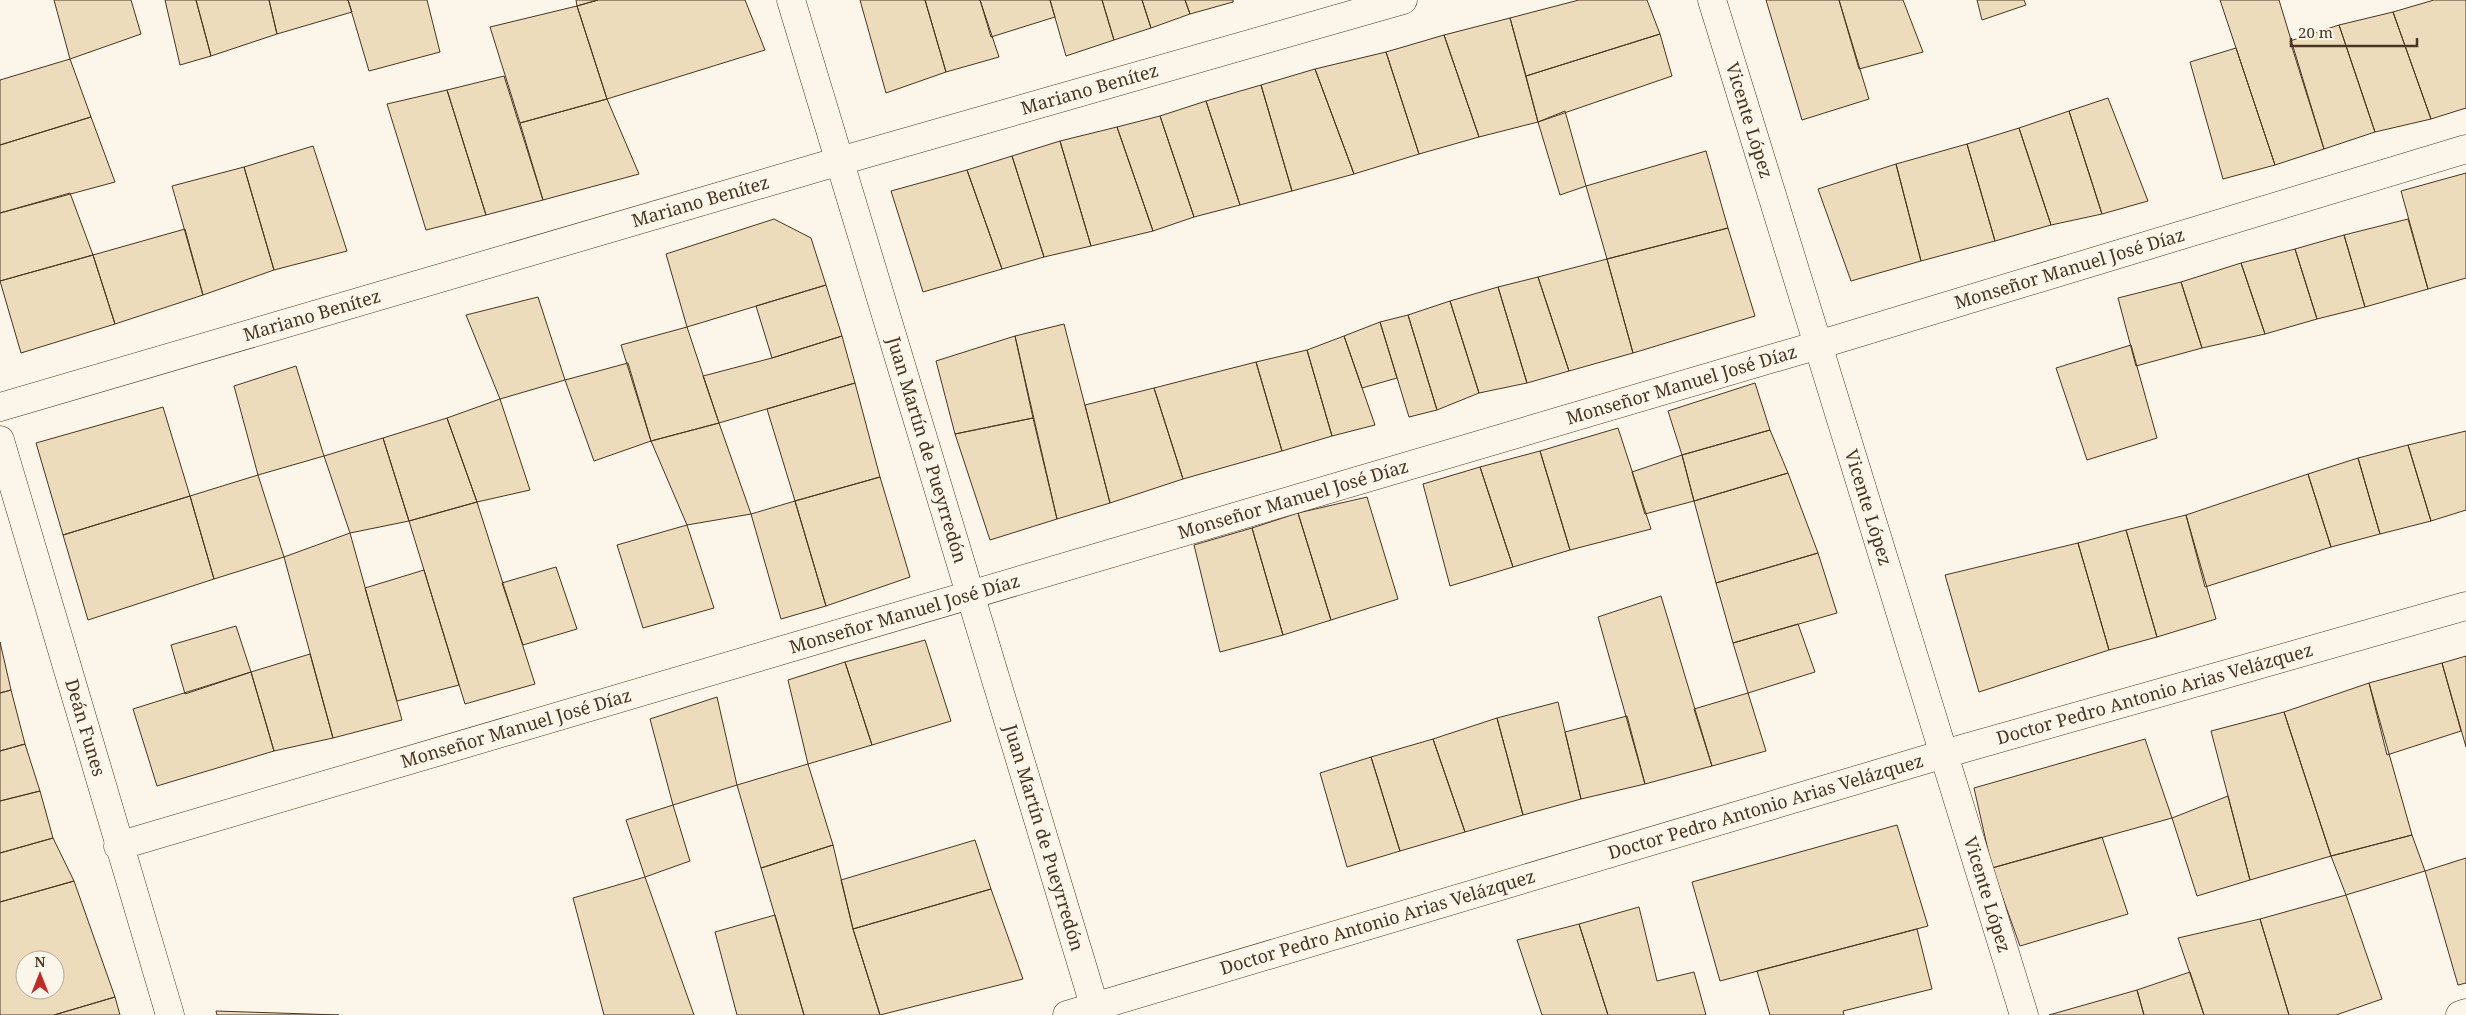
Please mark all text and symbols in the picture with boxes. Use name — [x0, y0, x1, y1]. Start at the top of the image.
scale bar — [2291, 15, 2417, 47]
text: 20 m — [2298, 22, 2333, 42]
street label: Mariano Benítez — [1018, 58, 1161, 120]
street label: Vicente López — [1721, 59, 1779, 181]
street label: Mariano Benítez — [629, 169, 772, 232]
street label: Monseñor Manuel José Díaz — [1951, 222, 2187, 314]
street label: Mariano Benítez — [240, 283, 383, 346]
street label: Juan Martín de Pueyrredón — [882, 333, 973, 566]
street label: Monseñor Manuel José Díaz — [1563, 339, 1799, 430]
street label: Vicente López — [1840, 446, 1898, 568]
street label: Monseñor Manuel José Díaz — [1175, 453, 1411, 544]
street label: Monseñor Manuel José Díaz — [786, 568, 1022, 659]
street label: Doctor Pedro Antonio Arias Velázquez — [1993, 637, 2315, 750]
street label: Deán Funes — [60, 676, 112, 779]
street label: Monseñor Manuel José Díaz — [398, 682, 634, 773]
street label: Juan Martín de Pueyrredón — [999, 720, 1090, 954]
street label: Doctor Pedro Antonio Arias Velázquez — [1605, 748, 1926, 864]
street label: Vicente López — [1959, 833, 2017, 955]
street label: Doctor Pedro Antonio Arias Velázquez — [1217, 863, 1538, 980]
north arrow — [15, 950, 65, 1000]
text: N — [34, 952, 46, 971]

